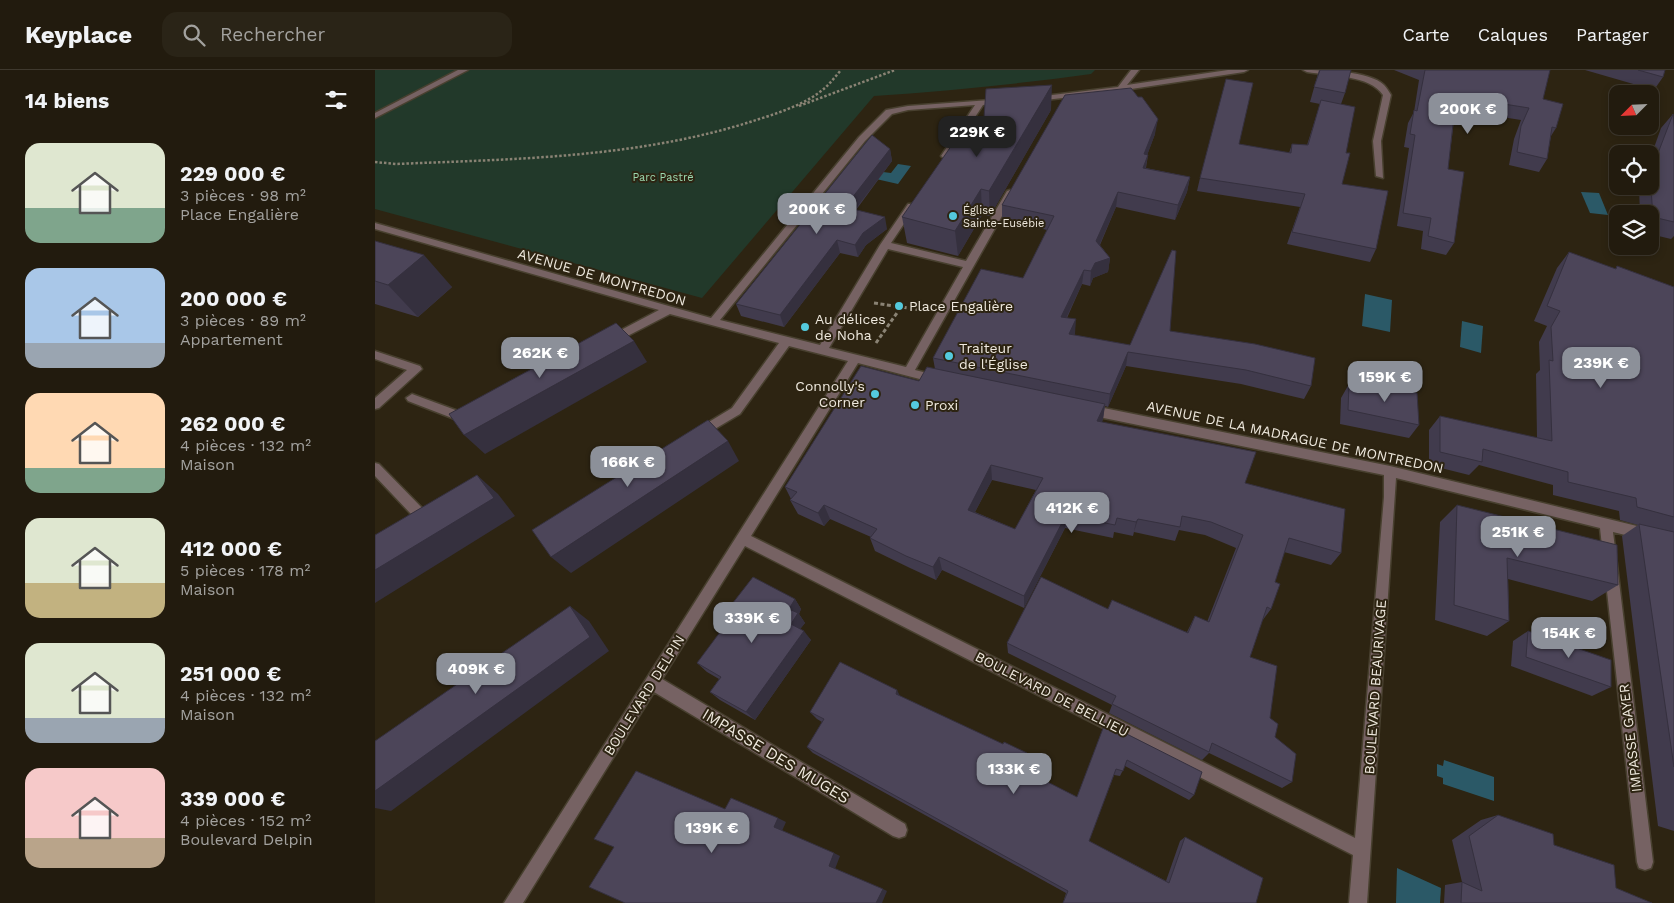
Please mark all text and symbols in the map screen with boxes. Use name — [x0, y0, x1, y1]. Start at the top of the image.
search box — [162, 12, 512, 57]
text: Keyplace — [25, 21, 132, 49]
icon: search — [180, 21, 208, 49]
text: Rechercher — [220, 23, 325, 46]
text: Carte — [1402, 24, 1450, 45]
text: Calques — [1478, 24, 1548, 45]
text: Partager — [1576, 24, 1649, 45]
north arrow — [1609, 85, 1659, 135]
map controls — [1609, 85, 1659, 255]
icon: filters — [322, 86, 350, 114]
text: 14 biens — [25, 88, 109, 113]
pin: 200K € — [1427, 92, 1509, 135]
text: 200K € — [1440, 99, 1496, 118]
pin: 229K € — [936, 116, 1018, 158]
text: 229K € — [949, 122, 1005, 141]
button: locate — [1609, 145, 1659, 195]
text: 229 000 € — [180, 161, 285, 186]
icon: home — [65, 163, 125, 223]
park label: Parc Pastré — [632, 171, 694, 184]
text: 3 pièces · 98 m² — [180, 186, 306, 205]
pin: 200K € — [776, 192, 858, 235]
text: 200K € — [789, 199, 845, 218]
place label: Église Sainte-Eusébie — [963, 203, 1044, 230]
text: Place Engalière — [180, 205, 299, 224]
button: layers — [1609, 205, 1659, 255]
marker: Église Sainte-Eusébie — [947, 210, 959, 222]
street label: AVENUE DE MONTREDON — [516, 245, 688, 309]
text: 200 000 € — [180, 286, 287, 311]
icon: home — [65, 288, 125, 348]
place label: Place Engalière — [909, 298, 1013, 314]
marker: Place Engalière — [893, 300, 905, 312]
text: 3 pièces · 89 m² — [180, 311, 306, 330]
place label: Au délices de Noha — [815, 311, 886, 343]
marker: Au délices de Noha — [799, 321, 811, 333]
text: Appartement — [180, 330, 283, 349]
pin: 262K € — [499, 336, 581, 379]
place label: Traiteur de l'Église — [959, 340, 1028, 372]
text: 262K € — [512, 343, 568, 362]
pin: 239K € — [1560, 346, 1642, 389]
marker: Traiteur de l'Église — [943, 350, 955, 362]
text: 239K € — [1573, 353, 1629, 372]
pin: 159K € — [1344, 360, 1426, 403]
text: 159K € — [1359, 367, 1411, 386]
place label: Connolly's Corner — [795, 378, 865, 410]
marker: Connolly's Corner — [869, 388, 881, 400]
place label: Proxi — [925, 397, 958, 413]
street label: AVENUE DE LA MADRAGUE DE MONTREDON — [1145, 398, 1445, 476]
marker: Proxi — [909, 399, 921, 411]
text: 262 000 € — [180, 411, 285, 436]
icon: home — [65, 413, 125, 473]
text: 4 pièces · 132 m² — [180, 436, 311, 455]
pin: 166K € — [587, 446, 669, 488]
text: 166K € — [601, 452, 655, 471]
text: Maison — [180, 455, 235, 474]
pin: 412K € — [1031, 492, 1113, 534]
text: 412K € — [1045, 498, 1099, 517]
pin: 251K € — [1477, 516, 1559, 558]
text: 251K € — [1492, 522, 1544, 541]
text: 412 000 € — [180, 536, 282, 561]
icon: home — [65, 538, 125, 598]
text: 5 pièces · 178 m² — [180, 561, 310, 580]
text: Maison — [180, 580, 235, 599]
street label: BOULEVARD BEAURIVAGE — [1361, 599, 1389, 775]
pin: 339K € — [711, 602, 793, 644]
text: 339K € — [724, 608, 780, 627]
pin: 154K € — [1528, 616, 1610, 659]
text: 154K € — [1542, 623, 1596, 642]
street label: BOULEVARD DELPIN — [600, 632, 688, 758]
street label: BOULEVARD DE BELLIEU — [973, 648, 1131, 740]
pin: 409K € — [435, 652, 517, 695]
text: 409K € — [447, 659, 505, 678]
text: 251 000 € — [180, 661, 281, 686]
icon: home — [65, 663, 125, 723]
street label: IMPASSE GAYER — [1615, 683, 1645, 793]
text: 4 pièces · 132 m² — [180, 686, 311, 705]
street label: IMPASSE DES MUGES — [699, 704, 853, 808]
text: Maison — [180, 705, 235, 724]
pin: 133K € — [973, 752, 1055, 795]
text: 133K € — [988, 759, 1040, 778]
text: 339 000 € — [180, 786, 285, 811]
icon: home — [65, 788, 125, 848]
text: 4 pièces · 152 m² — [180, 811, 311, 830]
pin: 139K € — [671, 812, 753, 854]
text: 139K € — [685, 818, 739, 837]
text: Boulevard Delpin — [180, 830, 313, 849]

